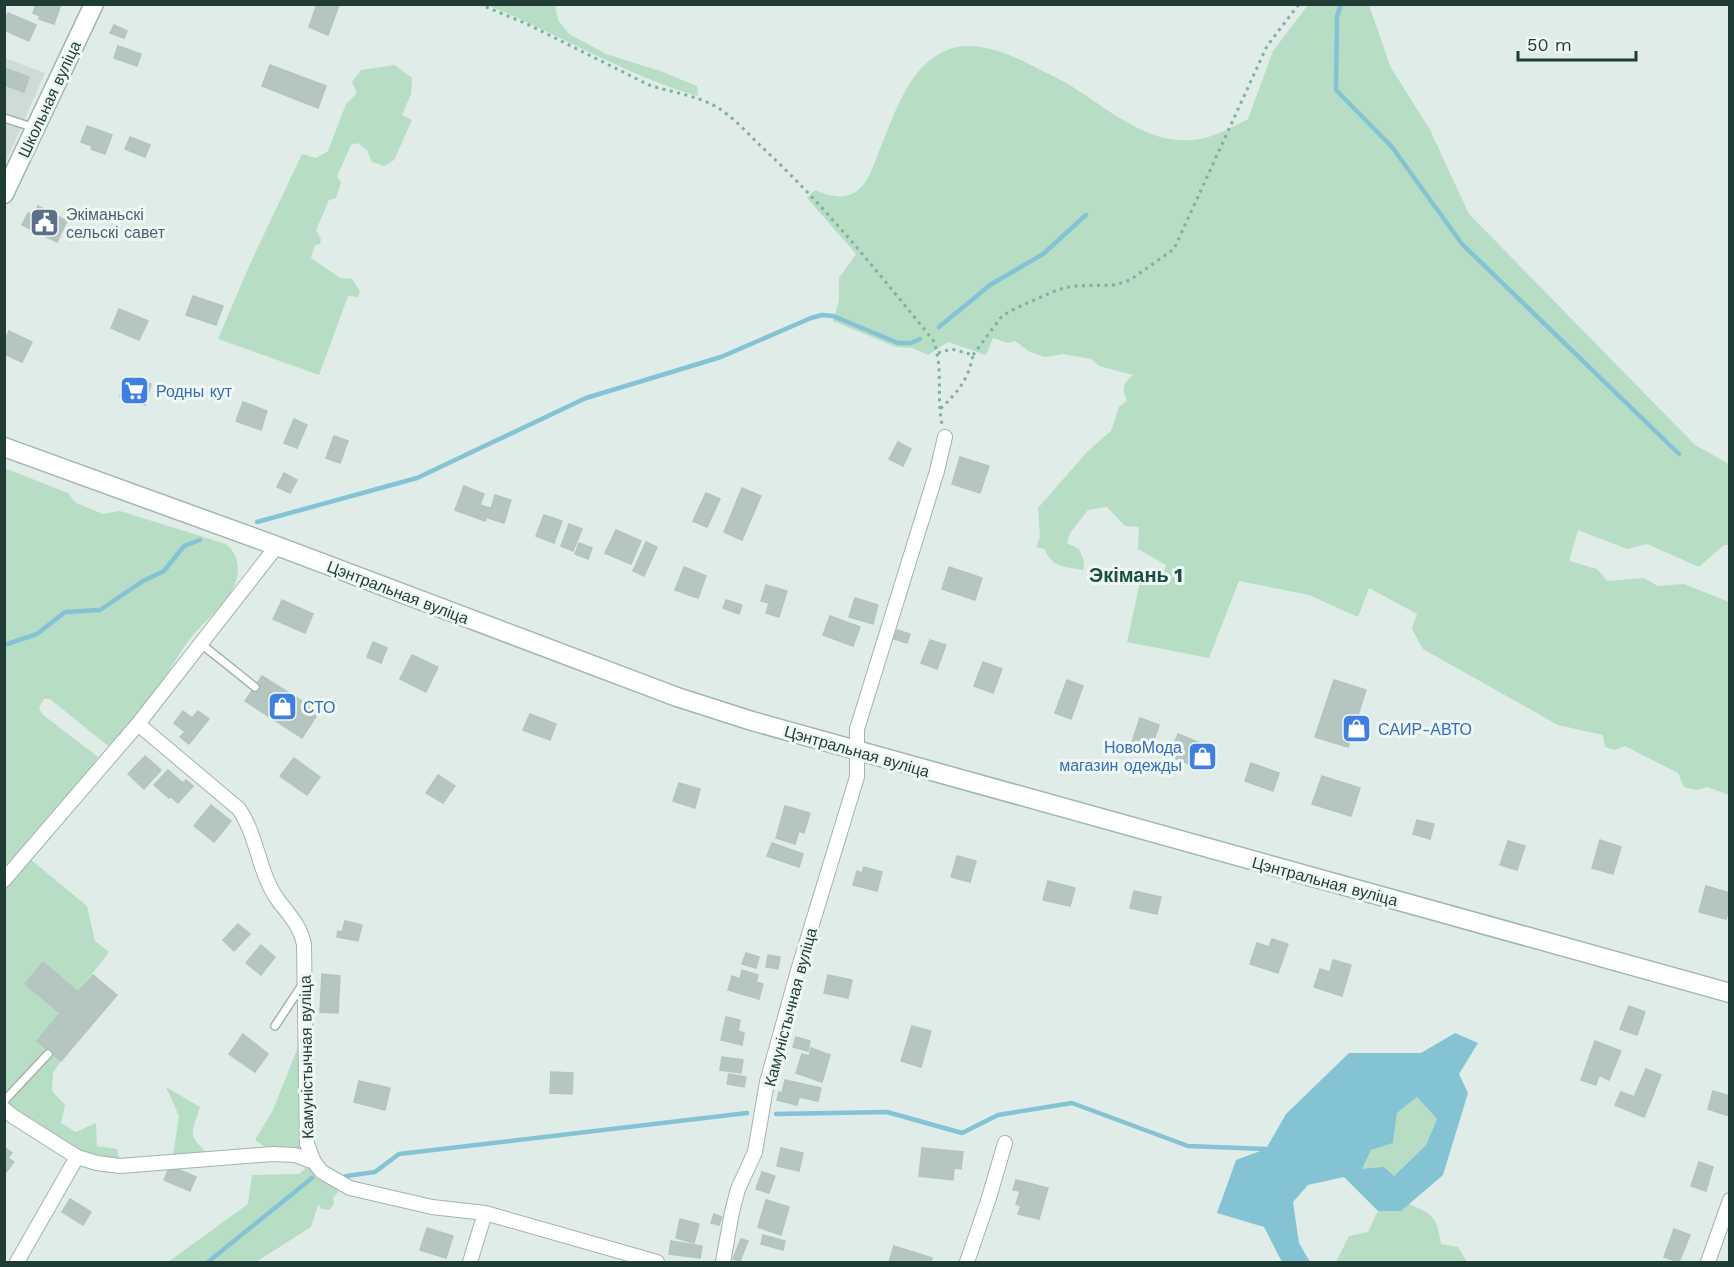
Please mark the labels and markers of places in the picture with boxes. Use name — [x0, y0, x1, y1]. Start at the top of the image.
place label: Экіманьскі сельскі савет — [66, 205, 166, 242]
public building icon: Экіманьскі сельскі савет — [29, 207, 61, 239]
supermarket icon: Родны кут — [119, 375, 151, 407]
place label: Родны кут — [156, 382, 233, 401]
shop icon: СТО — [266, 691, 298, 723]
place label: СТО — [303, 698, 336, 717]
shop icon: САИР-АВТО — [1341, 713, 1373, 745]
place label: САИР-АВТО — [1378, 720, 1472, 739]
place label: НовоМода магазин одежды — [1059, 738, 1182, 775]
shop icon: НовоМода магазин одежды — [1187, 740, 1219, 772]

